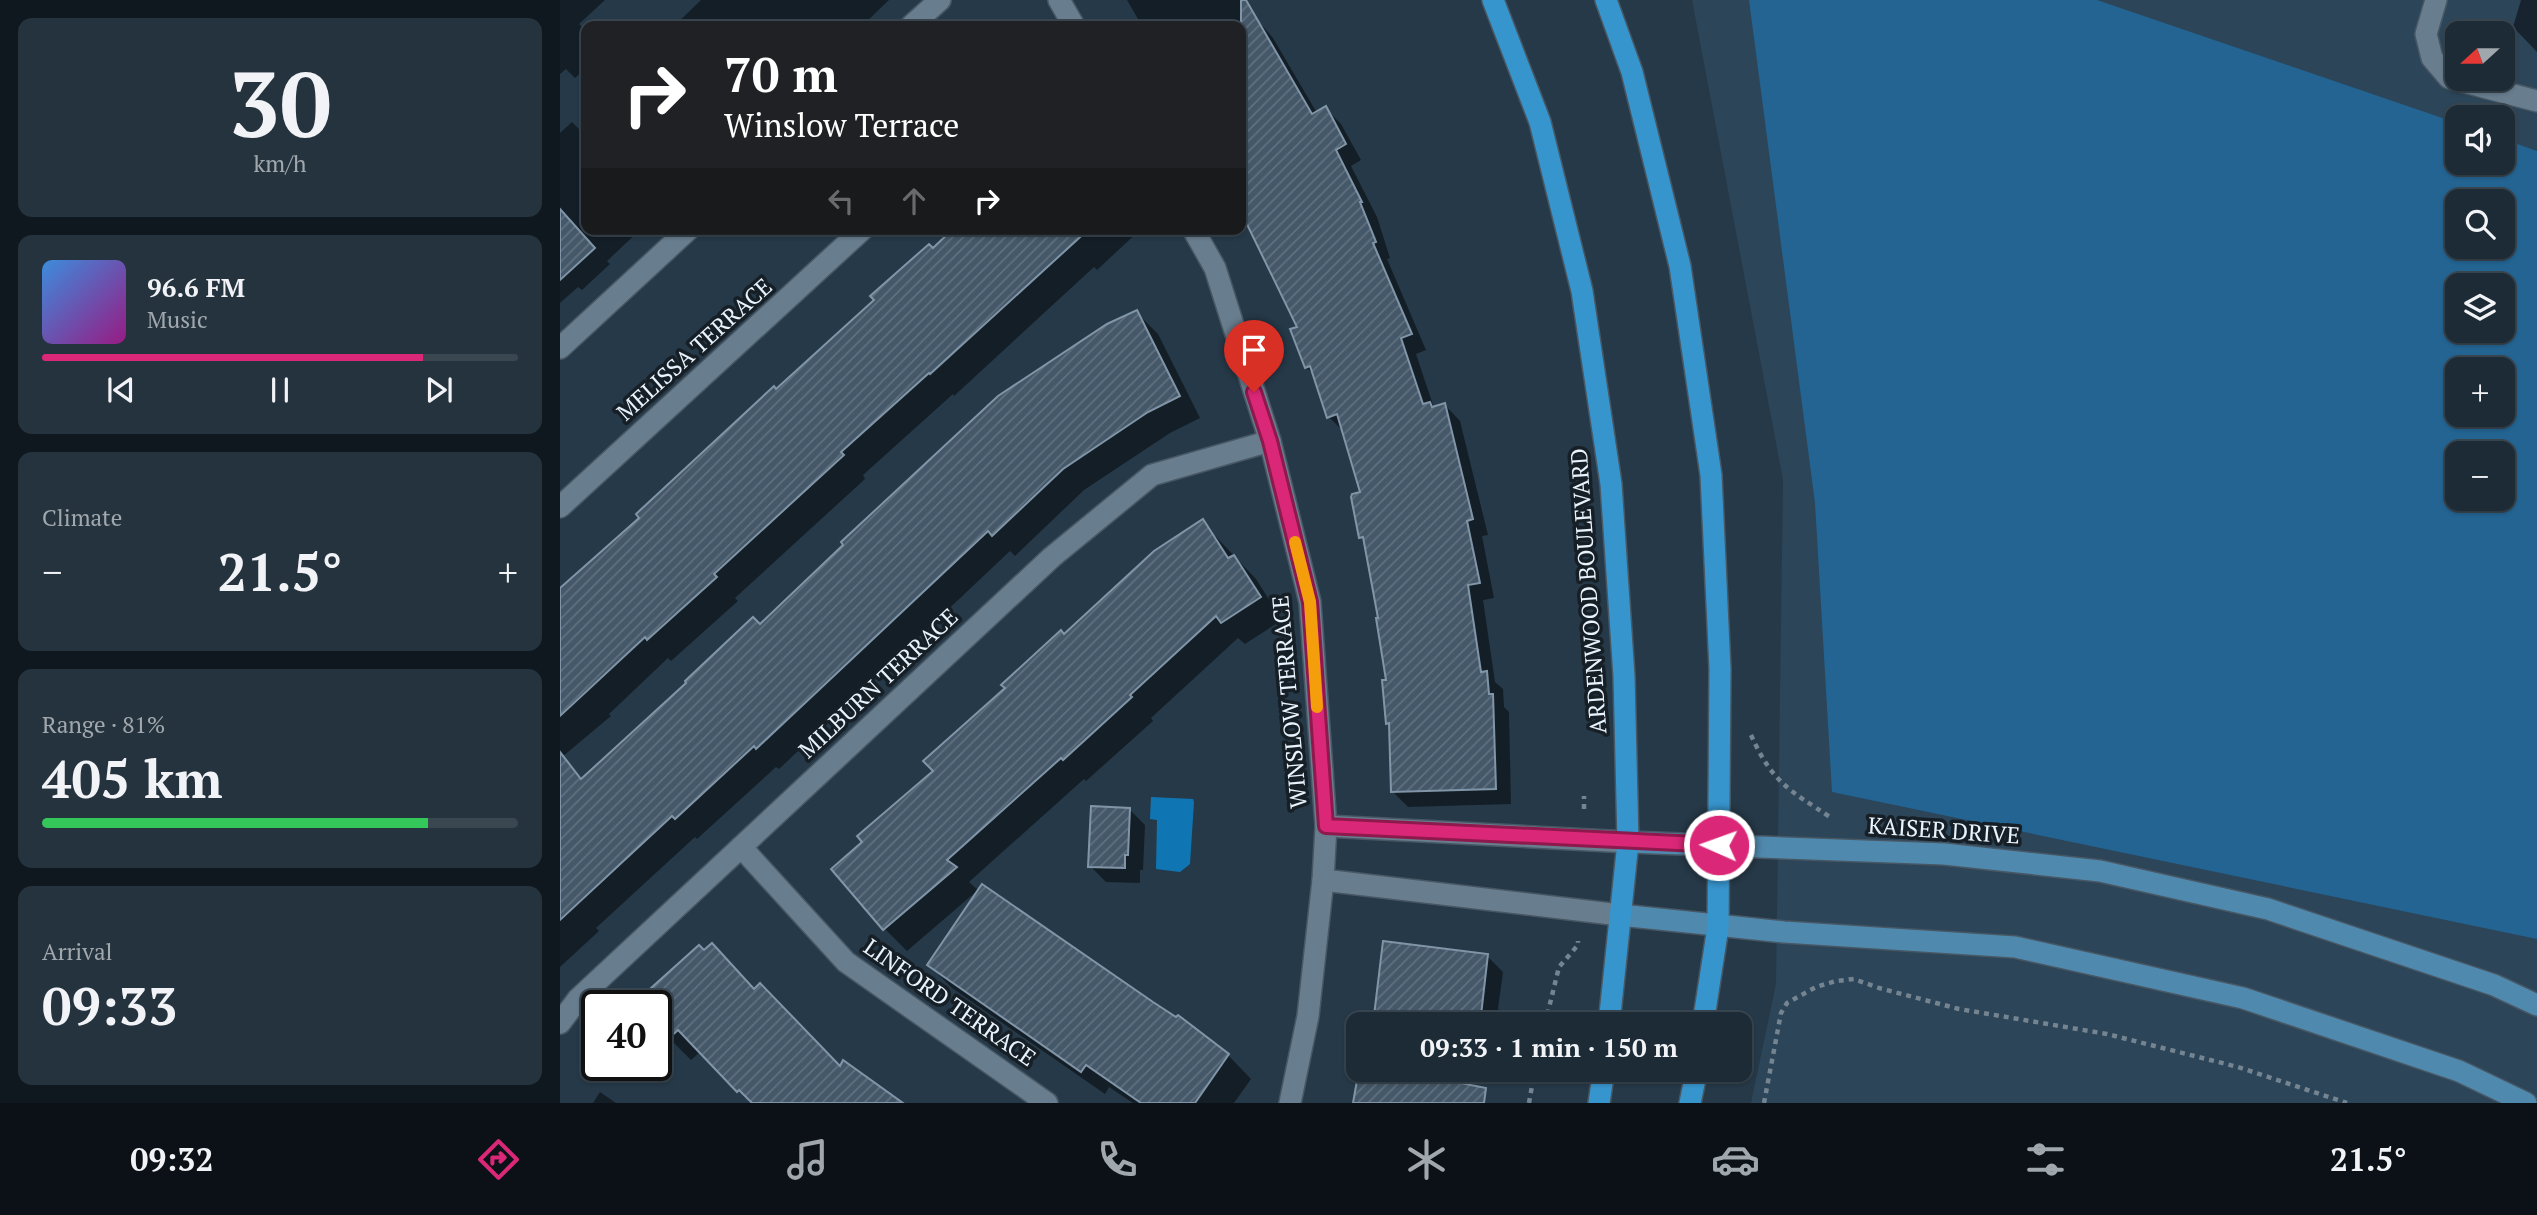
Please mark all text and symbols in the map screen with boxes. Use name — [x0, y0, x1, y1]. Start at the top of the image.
north arrow — [2445, 21, 2515, 91]
map controls — [2445, 21, 2515, 511]
text: 70 m — [724, 41, 838, 106]
text: 30 — [229, 42, 331, 163]
icon: right — [609, 49, 700, 140]
text: Winslow Terrace — [724, 104, 959, 146]
button: sound — [2445, 105, 2515, 175]
text: km/h — [253, 148, 307, 179]
icon: left — [822, 182, 860, 220]
icon: ahead — [895, 182, 933, 220]
icon: right — [968, 182, 1006, 220]
button: search — [2445, 189, 2515, 259]
text: 96.6 FM — [147, 270, 245, 304]
street label: MELISSA TERRACE — [610, 271, 778, 427]
button: layers — [2445, 273, 2515, 343]
text: Music — [147, 304, 208, 335]
pin — [1224, 320, 1284, 392]
icon: arrive — [1235, 331, 1273, 369]
button: + — [2445, 357, 2515, 427]
icon: previous — [102, 371, 140, 409]
icon: pause — [261, 371, 299, 409]
icon: next — [420, 371, 458, 409]
button: − — [2445, 441, 2515, 511]
street label: ARDENWOOD BOULEVARD — [1563, 447, 1613, 735]
text: Climate — [42, 502, 122, 533]
text: 21.5° — [217, 537, 343, 606]
text: − — [42, 547, 62, 597]
text: + — [498, 547, 518, 597]
street label: WINSLOW TERRACE — [1264, 594, 1314, 810]
street label: MILBURN TERRACE — [792, 601, 964, 765]
text: Range · 81% — [42, 709, 165, 740]
text: 405 km — [42, 744, 223, 813]
position arrow — [1682, 808, 1756, 882]
street label: KAISER DRIVE — [1867, 809, 2021, 851]
street label: LINFORD TERRACE — [858, 931, 1042, 1073]
text: Arrival — [42, 936, 113, 967]
text: 09:33 — [42, 971, 177, 1040]
speed limit sign: 40 — [581, 990, 672, 1081]
text: 09:33 · 1 min · 150 m — [1420, 1030, 1678, 1064]
icon: directions — [474, 1135, 523, 1184]
icon: music — [783, 1135, 832, 1184]
icon: phone — [1093, 1135, 1142, 1184]
icon: climate — [1402, 1135, 1451, 1184]
icon: car — [1711, 1135, 1760, 1184]
icon: filters — [2021, 1135, 2070, 1184]
text: 09:32 — [130, 1138, 213, 1180]
text: 21.5° — [2330, 1138, 2407, 1180]

